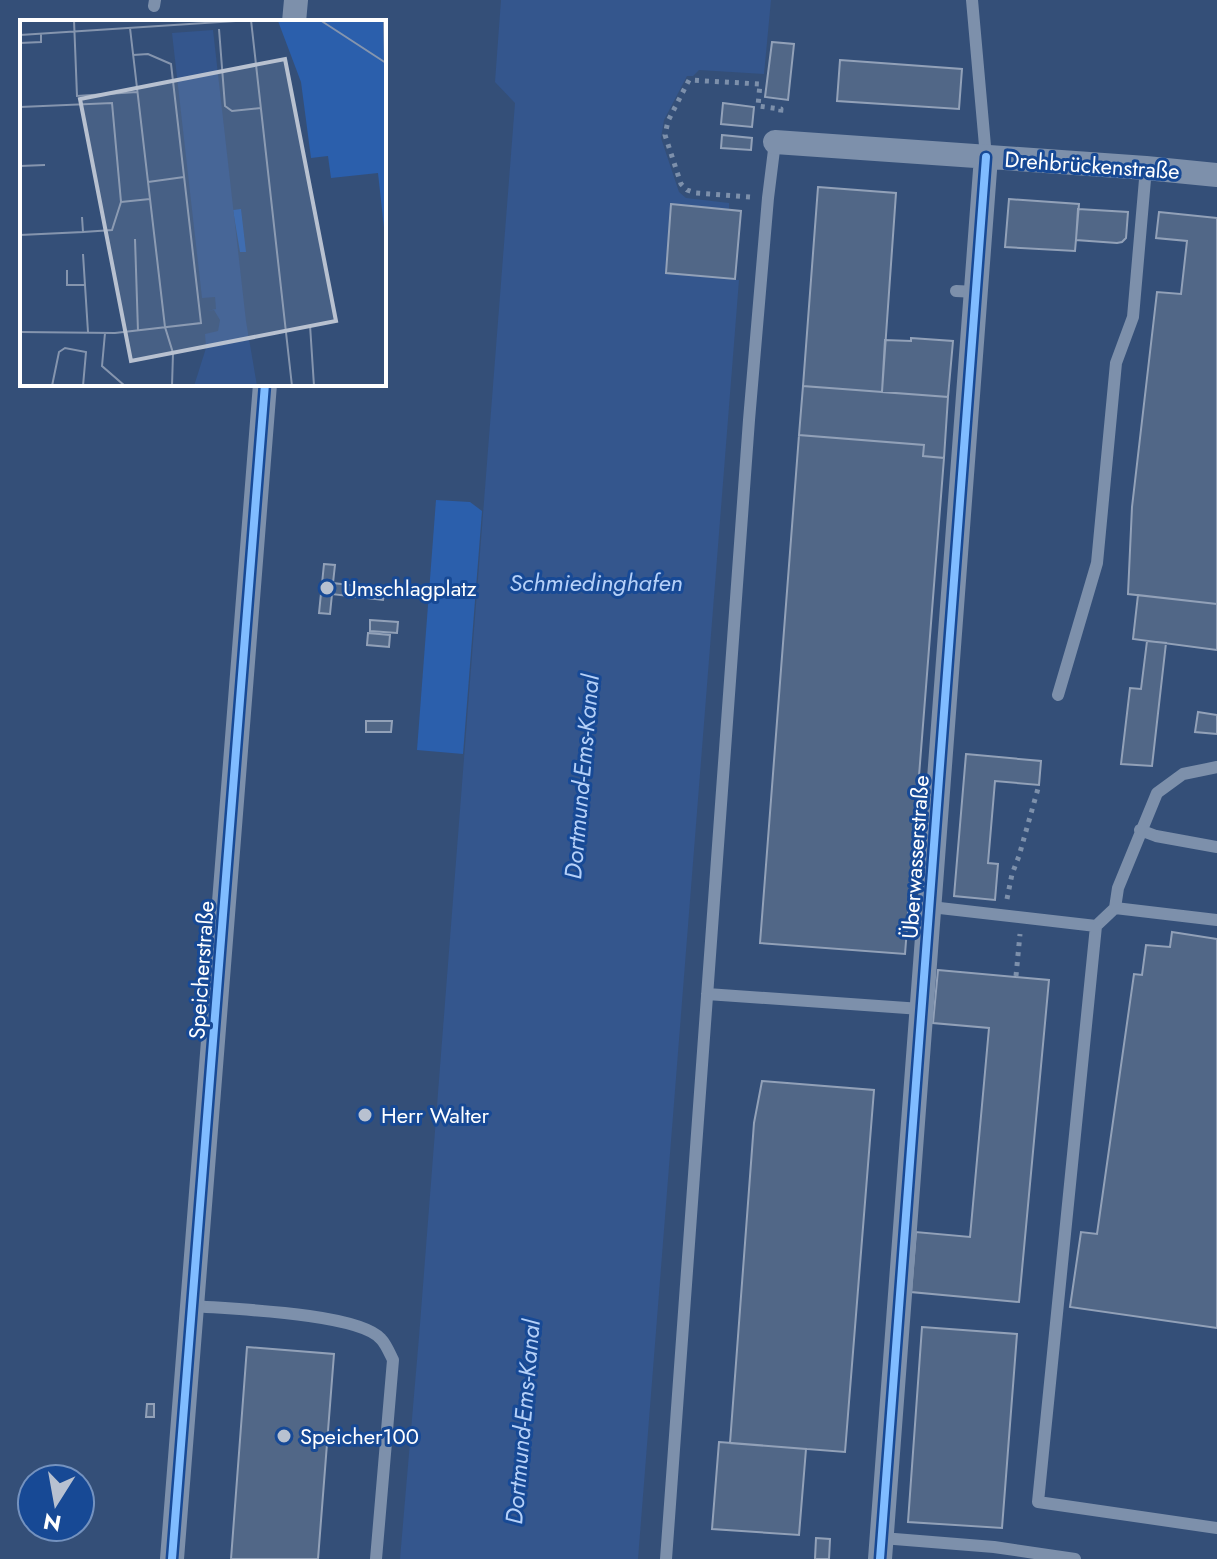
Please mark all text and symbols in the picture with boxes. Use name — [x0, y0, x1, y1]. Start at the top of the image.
inset map — [20, 20, 386, 386]
street label: Drehbrückenstraße — [1003, 143, 1181, 187]
water label: Schmiedinghafen — [509, 565, 683, 600]
place label: Umschlagplatz — [343, 572, 477, 604]
marker: Umschlagplatz — [318, 579, 336, 597]
water label: Dortmund-Ems-Kanal — [555, 671, 608, 881]
street label: Überwasserstraße — [893, 774, 937, 940]
street label: Speicherstraße — [180, 900, 222, 1040]
place label: Herr Walter — [381, 1099, 490, 1131]
marker: Herr Walter — [356, 1106, 374, 1124]
water label: Dortmund-Ems-Kanal — [496, 1316, 549, 1526]
place label: Speicher100 — [300, 1420, 419, 1452]
marker: Speicher100 — [275, 1427, 293, 1445]
north arrow — [16, 1463, 96, 1543]
text: N — [41, 1505, 64, 1540]

